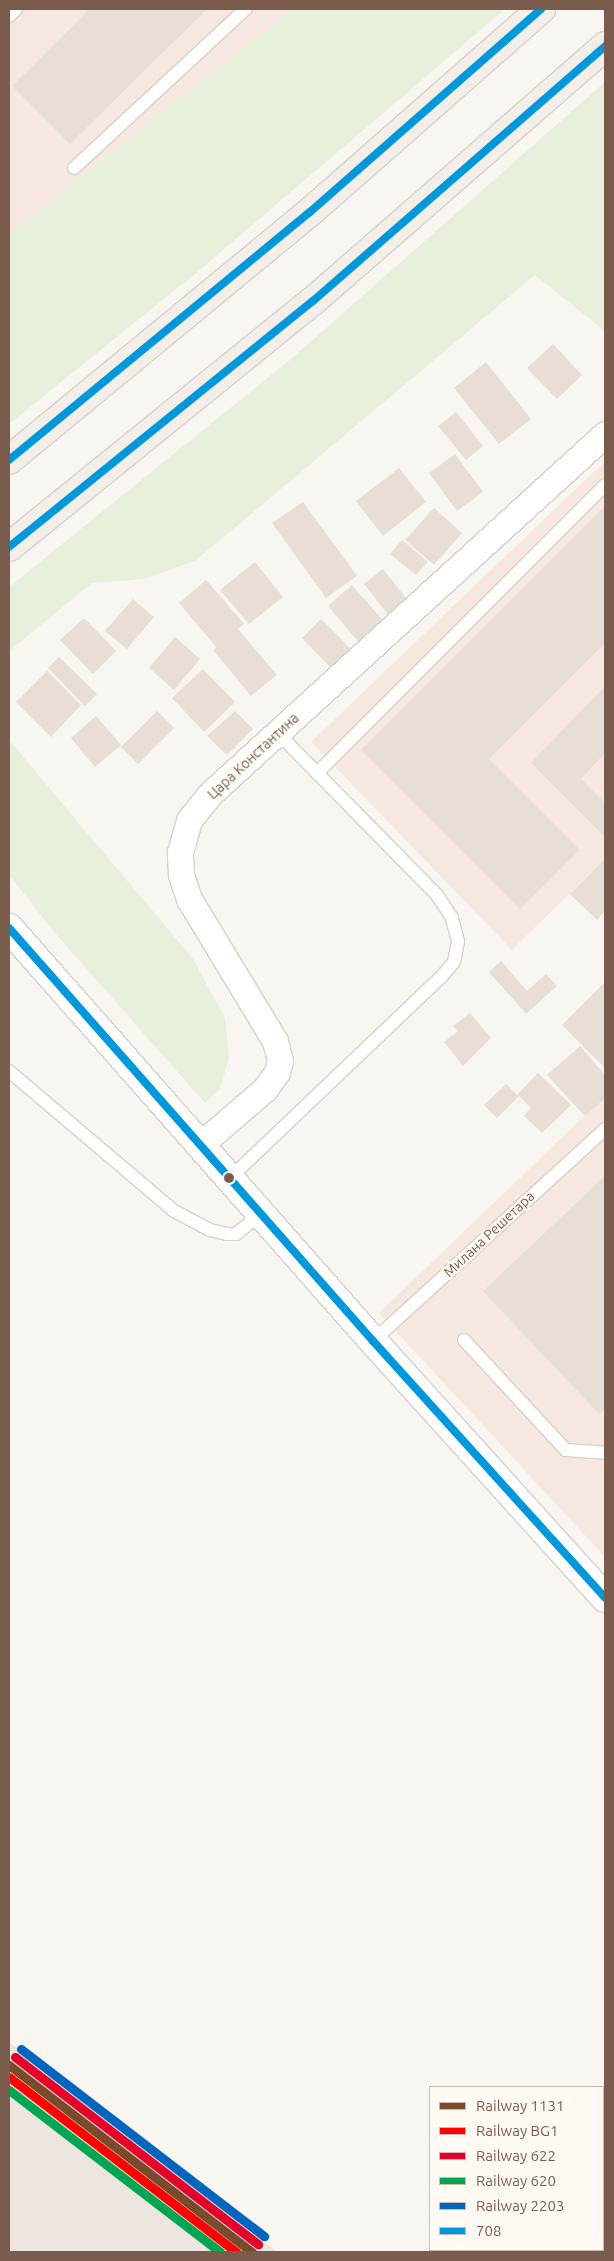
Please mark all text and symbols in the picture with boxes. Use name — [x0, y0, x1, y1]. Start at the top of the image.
street label: Цара Константина — [204, 709, 302, 803]
unlabelled marker — [224, 1173, 234, 1183]
street label: Милана Решетара — [440, 1188, 538, 1280]
legend — [429, 2086, 604, 2251]
text: Railway 1131 — [476, 2097, 564, 2114]
text: Railway BG1 — [476, 2122, 559, 2139]
text: Railway 622 — [476, 2147, 556, 2164]
text: Railway 620 — [476, 2172, 556, 2189]
text: Railway 2203 — [476, 2197, 564, 2214]
text: 708 — [476, 2222, 501, 2239]

